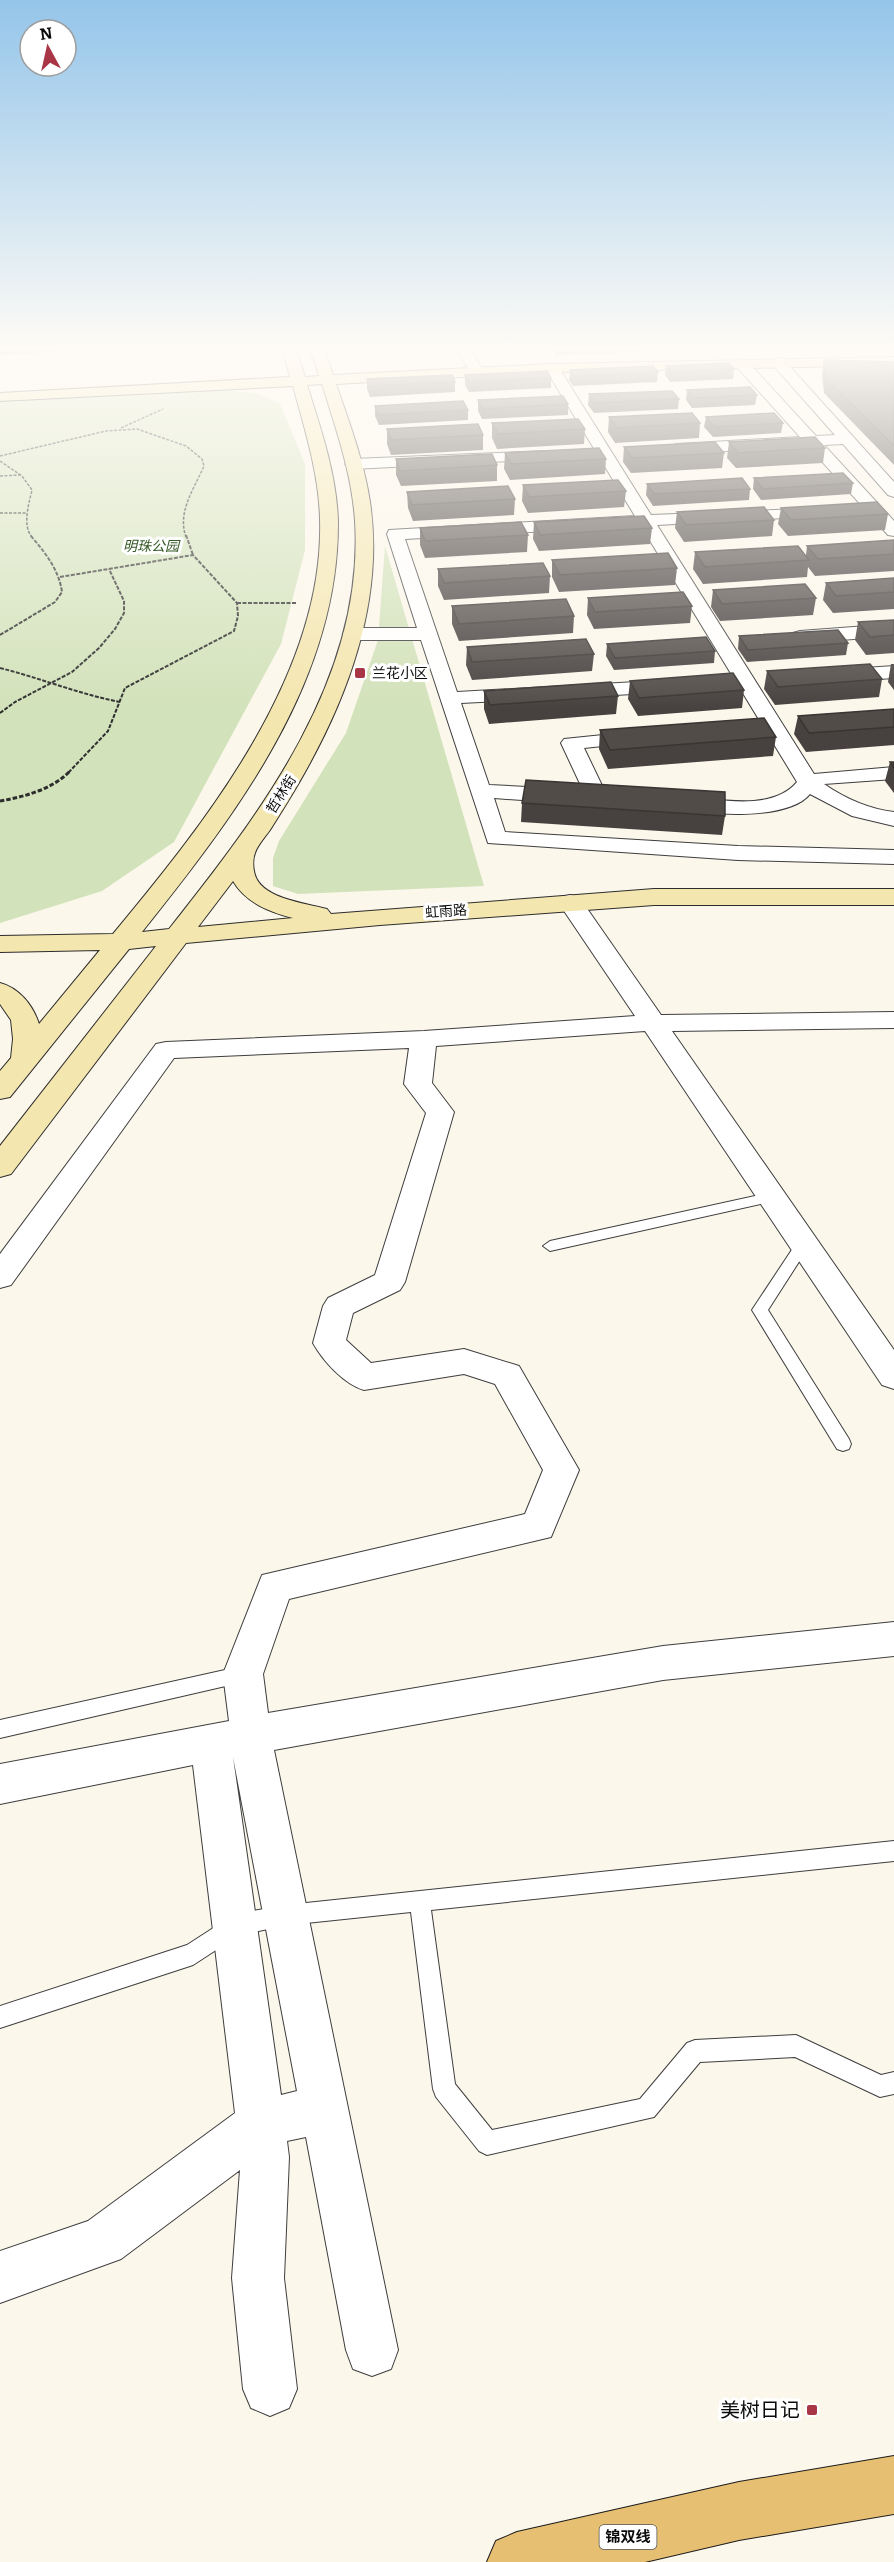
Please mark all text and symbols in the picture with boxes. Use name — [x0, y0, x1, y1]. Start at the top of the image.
north arrow — [18, 18, 78, 78]
text: N — [39, 23, 53, 44]
park label: 明珠公园 — [123, 538, 181, 555]
place label: 兰花小区 — [372, 665, 428, 682]
marker: 兰花小区 — [353, 666, 367, 680]
street label: 哲林街 — [263, 772, 300, 817]
street label: 虹雨路 — [424, 902, 468, 921]
place label: 美树日记 — [720, 2398, 800, 2422]
marker: 美树日记 — [805, 2403, 819, 2417]
road number: 锦双线 — [600, 2525, 656, 2549]

